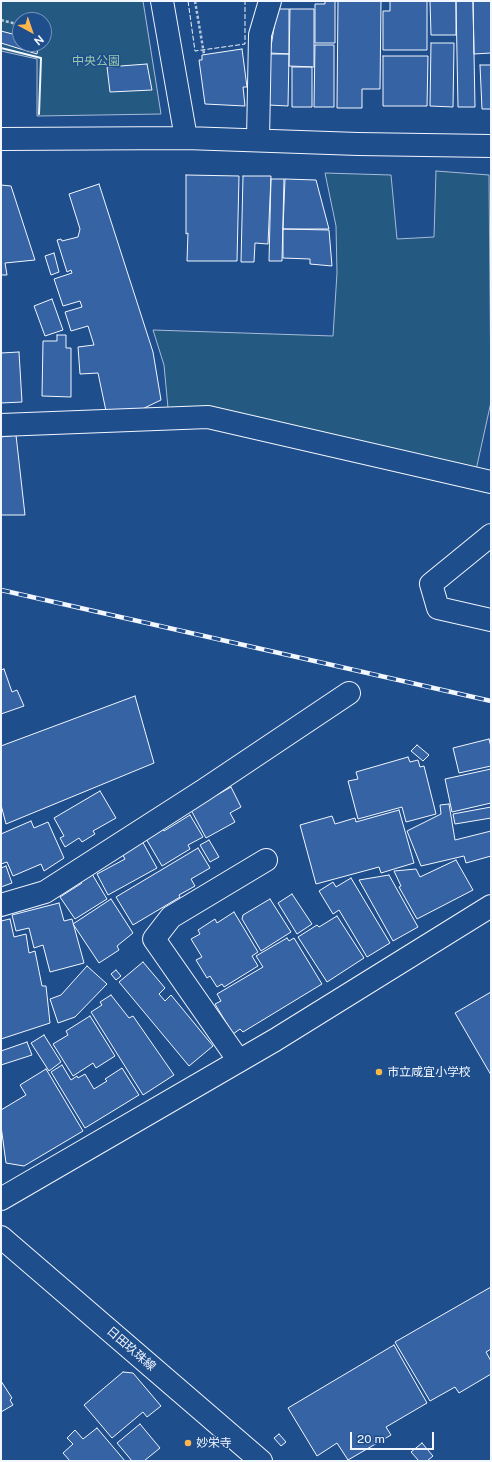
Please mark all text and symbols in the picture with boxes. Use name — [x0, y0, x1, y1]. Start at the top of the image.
north arrow — [12, 12, 52, 52]
text: N — [32, 33, 46, 48]
park label: 中央公園 — [72, 54, 120, 68]
place label: 市立咸宜小学校 — [387, 1065, 471, 1079]
marker: 市立咸宜小学校 — [374, 1067, 384, 1077]
street label: 日田玖珠線 — [104, 1324, 158, 1374]
scale bar — [352, 1424, 436, 1450]
text: 20 m — [357, 1432, 385, 1446]
place label: 妙栄寺 — [196, 1436, 232, 1450]
marker: 妙栄寺 — [183, 1438, 193, 1448]

